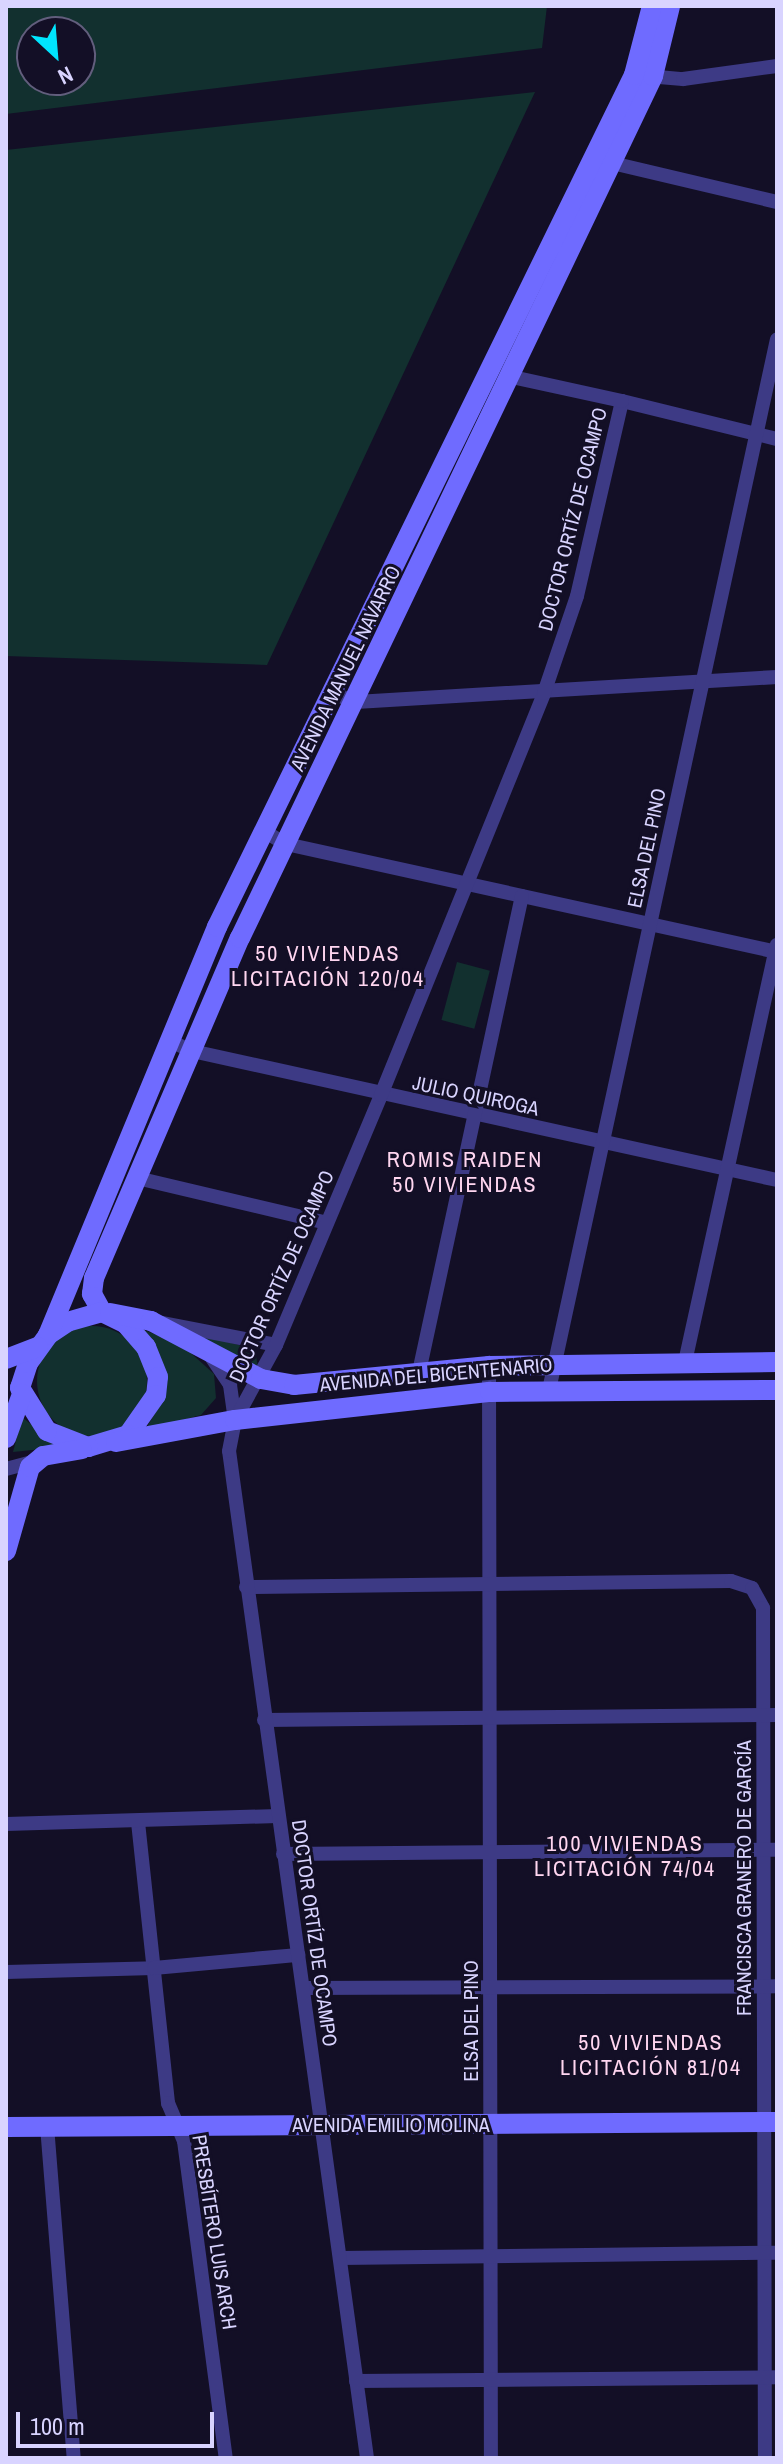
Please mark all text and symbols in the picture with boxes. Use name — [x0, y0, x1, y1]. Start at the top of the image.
north arrow — [16, 16, 96, 96]
text: N — [53, 59, 78, 92]
street label: DOCTOR ORTÍZ DE OCAMPO — [533, 405, 611, 633]
street label: AVENIDA MANUEL NAVARRO — [284, 561, 406, 775]
street label: ELSA DEL PINO — [621, 785, 671, 911]
district label: 50 VIVIENDAS LICITACIÓN 120/04 — [231, 940, 425, 992]
street label: JULIO QUIROGA — [411, 1070, 541, 1120]
district label: ROMIS RAIDEN 50 VIVIENDAS — [387, 1146, 543, 1198]
street label: DOCTOR ORTÍZ DE OCAMPO — [223, 1166, 339, 1386]
street label: AVENIDA DEL BICENTENARIO — [318, 1352, 554, 1396]
street label: FRANCISCA GRANERO DE GARCÍA — [731, 1739, 755, 2017]
street label: DOCTOR ORTÍZ DE OCAMPO — [287, 1818, 343, 2048]
district label: 100 VIVIENDAS LICITACIÓN 74/04 — [534, 1830, 716, 1882]
street label: ELSA DEL PINO — [458, 1959, 482, 2083]
district label: 50 VIVIENDAS LICITACIÓN 81/04 — [560, 2029, 742, 2080]
street label: AVENIDA EMILIO MOLINA — [292, 2112, 490, 2136]
street label: PRESBÍTERO LUIS ARCH — [188, 2132, 242, 2332]
scale bar — [20, 2396, 218, 2446]
text: 100 m — [30, 2410, 85, 2442]

